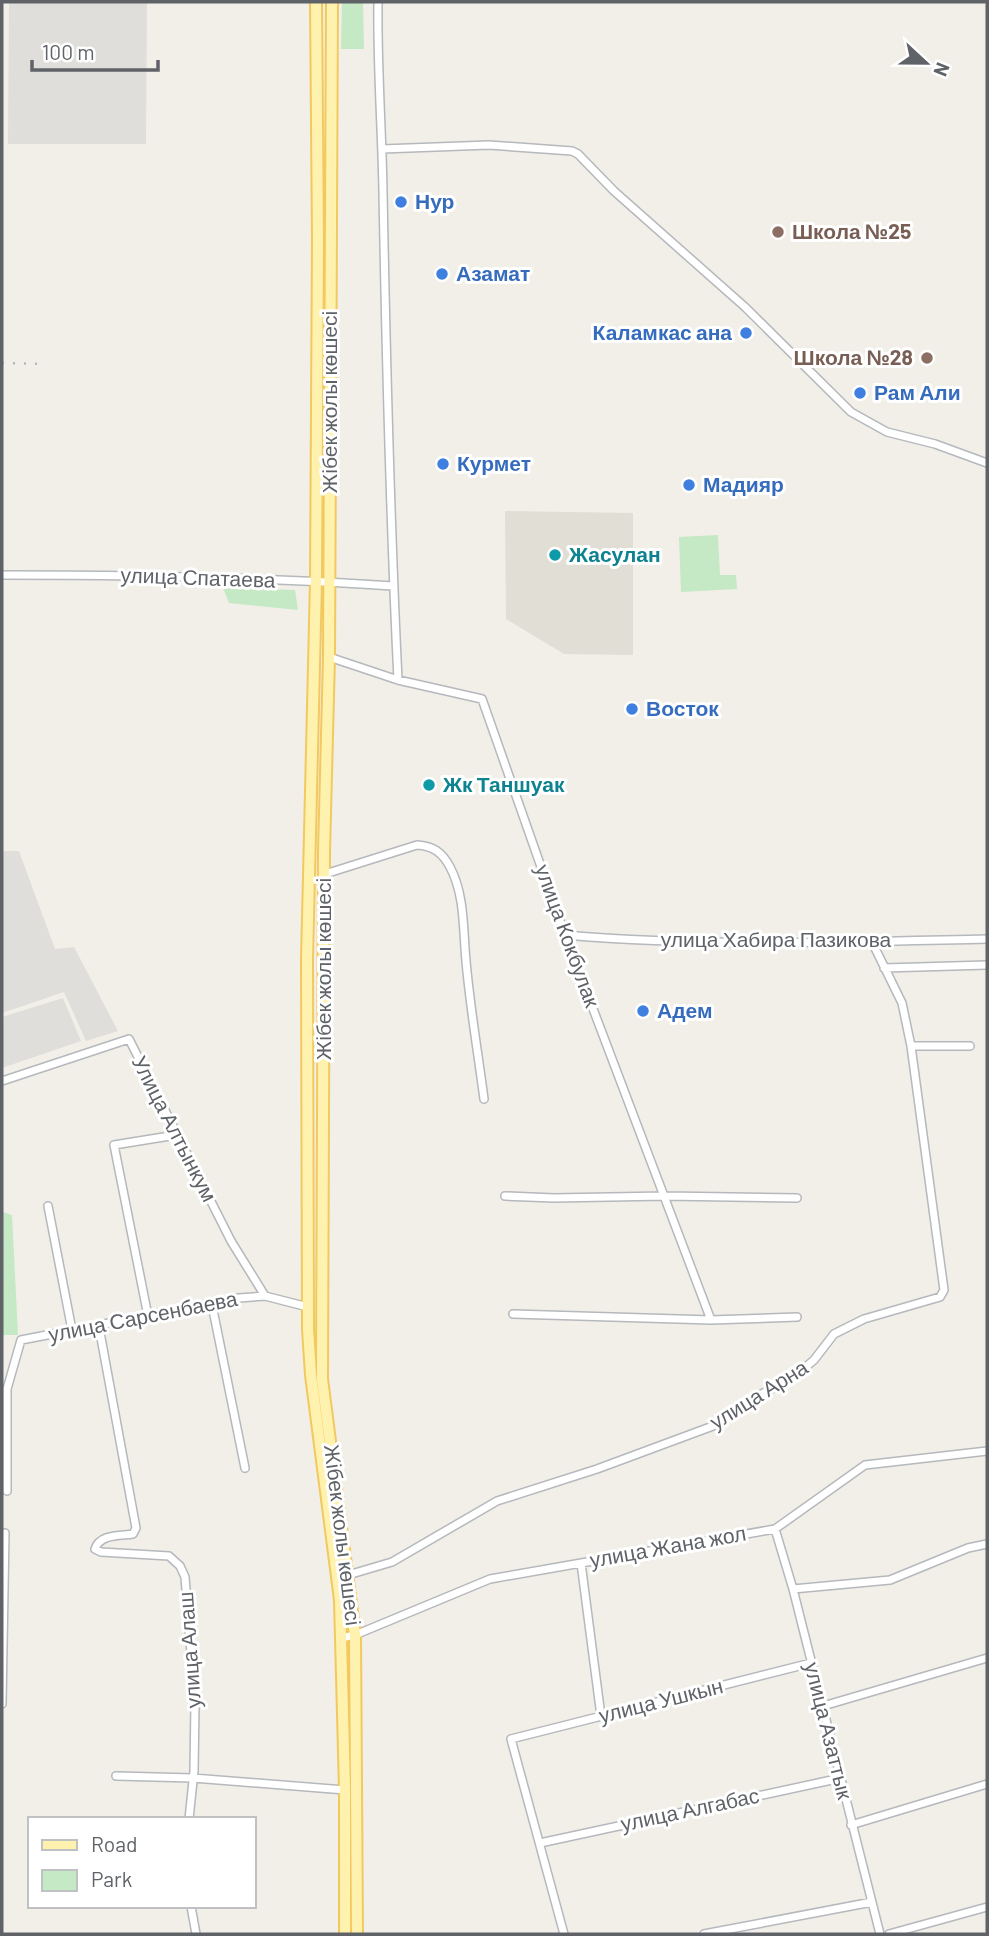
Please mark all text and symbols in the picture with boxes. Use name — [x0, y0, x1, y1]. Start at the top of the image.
scale bar — [32, 28, 158, 72]
north arrow — [891, 28, 961, 98]
text: 100 m — [42, 39, 95, 64]
text: N — [929, 59, 955, 80]
place label: Нур — [415, 188, 454, 213]
marker: Нур — [393, 194, 409, 210]
place label: Школа №25 — [792, 218, 911, 243]
marker: Школа №25 — [770, 224, 786, 240]
place label: Азамат — [456, 260, 530, 285]
marker: Азамат — [434, 266, 450, 282]
street label: Жібек жолы көшесі — [316, 311, 341, 493]
place label: Каламкас ана — [593, 319, 732, 344]
marker: Каламкас ана — [738, 325, 754, 341]
place label: Школа №28 — [794, 344, 913, 369]
marker: Школа №28 — [919, 350, 935, 366]
place label: Рам Али — [874, 379, 961, 404]
marker: Рам Али — [852, 385, 868, 401]
place label: Курмет — [457, 450, 531, 475]
marker: Курмет — [435, 456, 451, 472]
place label: Мадияр — [703, 471, 784, 496]
marker: Мадияр — [681, 477, 697, 493]
place label: Жасулан — [568, 541, 661, 566]
marker: Жасулан — [547, 547, 563, 563]
street label: улица Спатаева — [120, 561, 276, 592]
place label: Восток — [646, 695, 719, 720]
marker: Восток — [624, 701, 640, 717]
place label: Жк Таншуак — [442, 771, 565, 796]
marker: Жк Таншуак — [421, 777, 437, 793]
street label: улица Кокбулак — [531, 861, 606, 1011]
street label: Жібек жолы көшесі — [310, 878, 335, 1060]
street label: улица Хабира Пазикова — [661, 926, 892, 951]
place label: Адем — [657, 997, 712, 1022]
marker: Адем — [635, 1003, 651, 1019]
street label: Улица Алтынкум — [128, 1051, 223, 1206]
street label: улица Сарсенбаева — [46, 1285, 240, 1346]
street label: улица Арна — [705, 1354, 812, 1434]
street label: Жібек жолы көшесі — [320, 1443, 367, 1627]
street label: улица Жана жол — [588, 1519, 748, 1572]
street label: улица Алаш — [172, 1591, 205, 1709]
street label: улица Азаттык — [800, 1660, 859, 1803]
street label: улица Ушкын — [596, 1672, 725, 1727]
street label: улица Алгабас — [618, 1782, 761, 1835]
legend — [28, 1817, 256, 1908]
text: Road — [91, 1831, 137, 1856]
text: Park — [91, 1866, 132, 1891]

